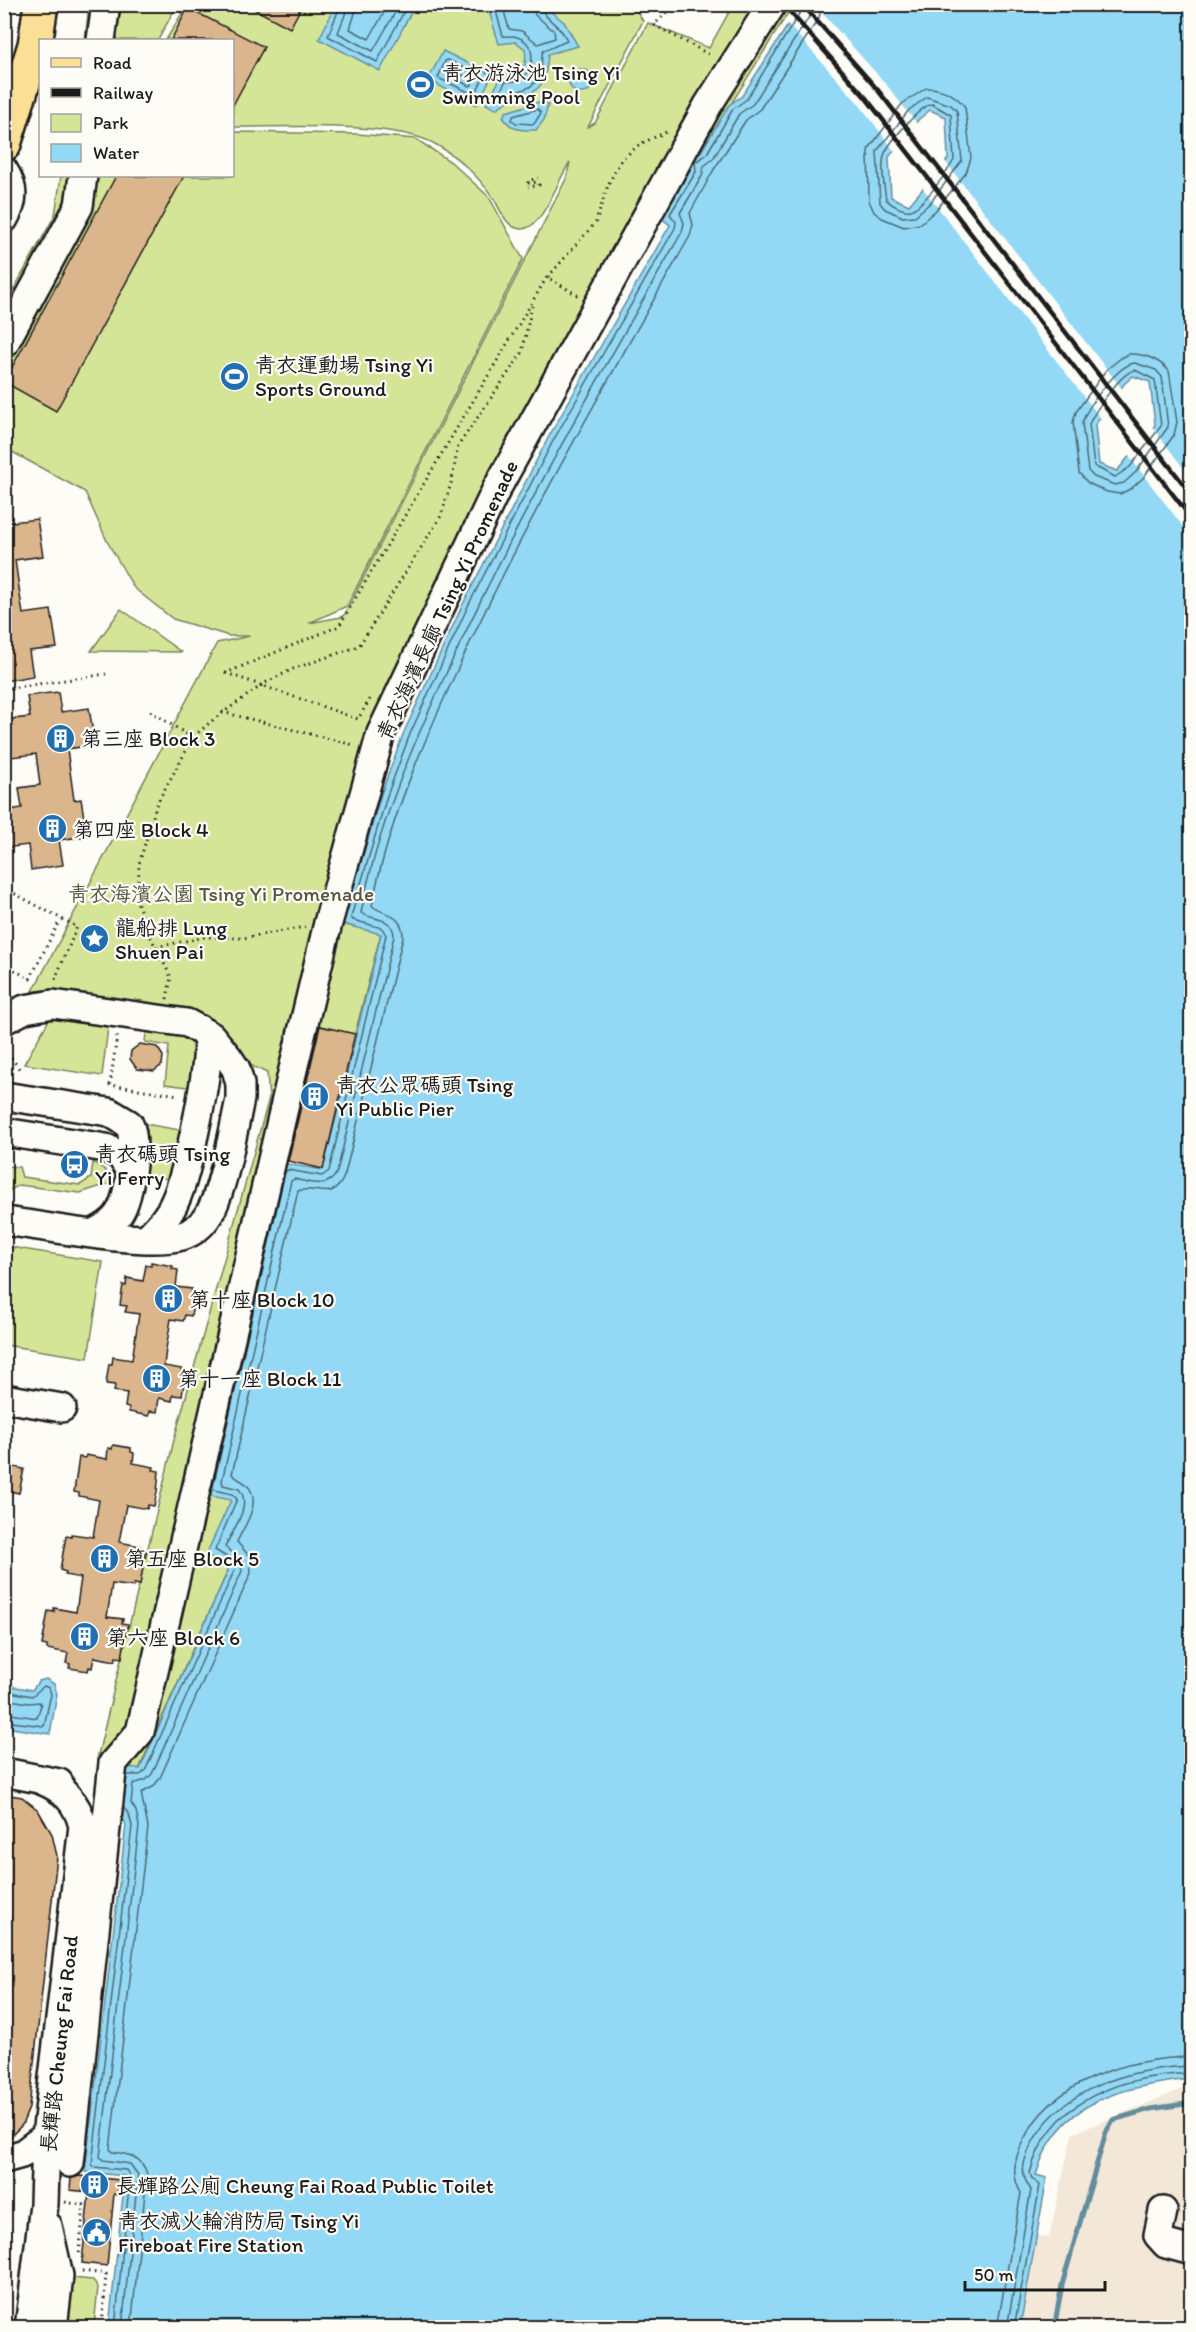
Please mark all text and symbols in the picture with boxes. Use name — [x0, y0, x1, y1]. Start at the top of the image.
legend — [39, 39, 234, 177]
text: Road — [93, 52, 132, 74]
place label: 青衣游泳池 Tsing Yi Swimming Pool — [442, 60, 620, 109]
sports icon: 青衣游泳池 Tsing Yi Swimming Pool — [405, 68, 437, 100]
text: Railway — [93, 82, 154, 104]
text: Park — [93, 112, 128, 134]
text: Water — [93, 142, 139, 164]
place label: 青衣運動場 Tsing Yi Sports Ground — [255, 352, 433, 401]
sports icon: 青衣運動場 Tsing Yi Sports Ground — [218, 360, 250, 392]
street label: 青衣海濱長廊 Tsing Yi Promenade — [371, 456, 523, 744]
building icon: 第三座 Block 3 — [44, 722, 76, 754]
place label: 第三座 Block 3 — [81, 726, 216, 751]
building icon: 第四座 Block 4 — [36, 813, 68, 845]
place label: 第四座 Block 4 — [73, 817, 209, 842]
park label: 青衣海濱公園 Tsing Yi Promenade — [68, 881, 374, 906]
place label: 龍船排 Lung Shuen Pai — [115, 915, 228, 964]
place icon: 龍船排 Lung Shuen Pai — [78, 923, 110, 955]
place label: 青衣公眾碼頭 Tsing Yi Public Pier — [336, 1072, 513, 1121]
building icon: 青衣公眾碼頭 Tsing Yi Public Pier — [299, 1080, 331, 1112]
place label: 青衣碼頭 Tsing Yi Ferry — [95, 1141, 230, 1190]
bus stop icon: 青衣碼頭 Tsing Yi Ferry — [58, 1149, 90, 1181]
building icon: 第十座 Block 10 — [152, 1283, 184, 1315]
place label: 第十座 Block 10 — [189, 1287, 335, 1312]
building icon: 第十一座 Block 11 — [141, 1362, 173, 1394]
place label: 第十一座 Block 11 — [178, 1366, 342, 1391]
building icon: 第五座 Block 5 — [88, 1542, 120, 1574]
place label: 第五座 Block 5 — [125, 1546, 259, 1571]
building icon: 第六座 Block 6 — [69, 1621, 101, 1653]
place label: 第六座 Block 6 — [106, 1625, 240, 1650]
street label: 長輝路 Cheung Fai Road — [35, 1934, 83, 2154]
building icon: 長輝路公廁 Cheung Fai Road Public Toilet — [79, 2169, 111, 2201]
place label: 長輝路公廁 Cheung Fai Road Public Toilet — [116, 2173, 494, 2198]
place label: 青衣滅火輪消防局 Tsing Yi Fireboat Fire Station — [118, 2208, 359, 2257]
public building icon: 青衣滅火輪消防局 Tsing Yi Fireboat Fire Station — [81, 2216, 113, 2248]
scale bar — [965, 2254, 1104, 2292]
text: 50 m — [974, 2264, 1014, 2286]

